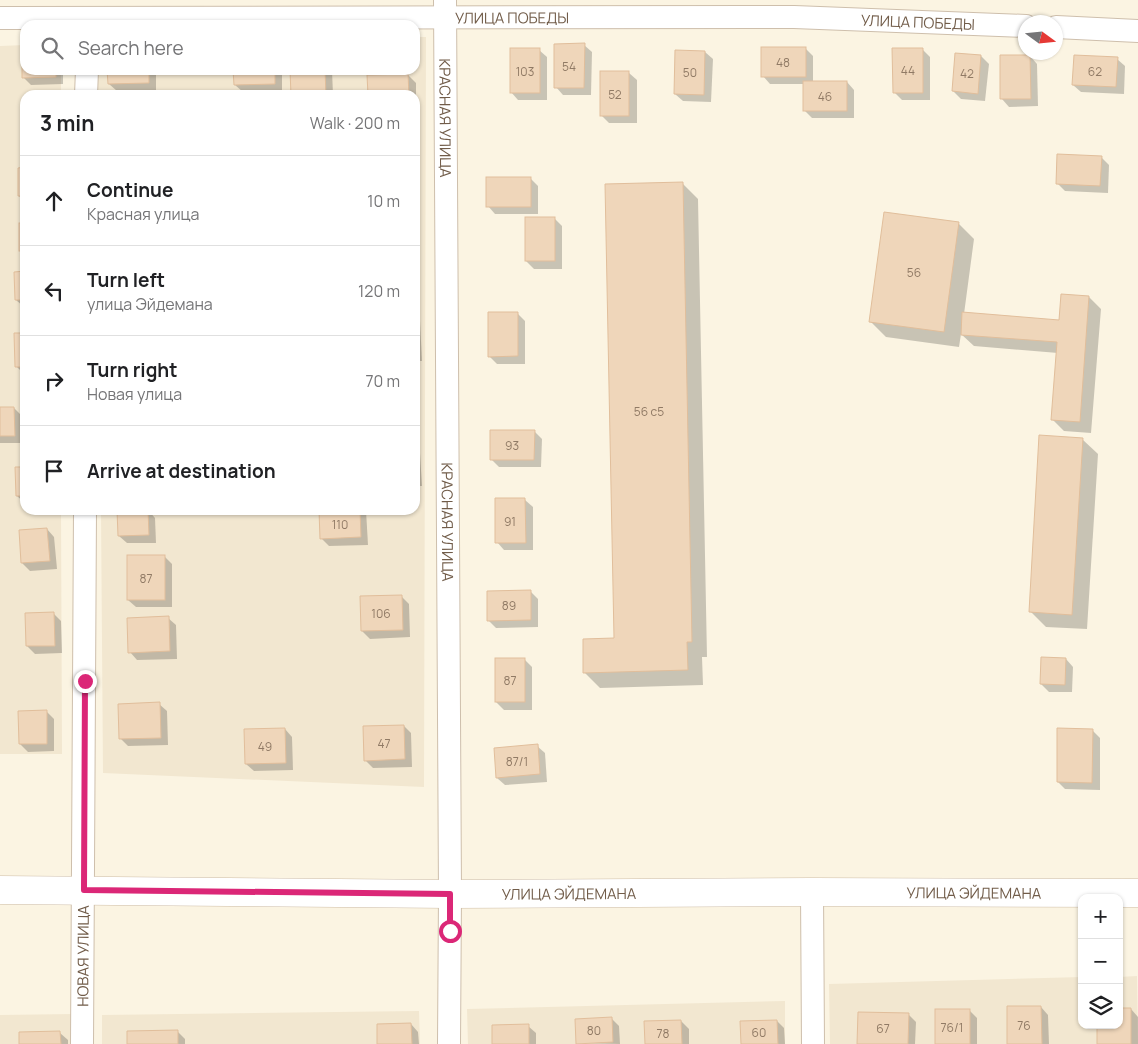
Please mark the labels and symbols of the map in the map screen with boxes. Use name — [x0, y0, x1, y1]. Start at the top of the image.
street label: УЛИЦА ПОБЕДЫ — [455, 7, 569, 28]
street label: УЛИЦА ПОБЕДЫ — [861, 9, 975, 35]
north arrow — [1018, 15, 1063, 60]
house number: 48 — [776, 54, 790, 71]
street label: КРАСНАЯ УЛИЦА — [435, 58, 456, 178]
house number: 54 — [562, 58, 576, 75]
house number: 44 — [901, 62, 915, 79]
house number: 103 — [516, 63, 534, 80]
house number: 62 — [1088, 63, 1102, 80]
house number: 50 — [683, 64, 697, 81]
house number: 42 — [960, 65, 974, 82]
house number: 52 — [608, 86, 622, 103]
house number: 46 — [818, 88, 832, 105]
house number: 56 — [907, 264, 921, 281]
house number: 56 с5 — [634, 403, 664, 420]
house number: 93 — [505, 437, 519, 454]
street label: КРАСНАЯ УЛИЦА — [437, 462, 459, 582]
house number: 91 — [504, 513, 516, 530]
house number: 110 — [332, 516, 348, 533]
house number: 87 — [140, 570, 153, 587]
house number: 89 — [502, 597, 516, 614]
house number: 106 — [371, 605, 391, 622]
route end — [74, 670, 97, 693]
house number: 87 — [504, 672, 517, 689]
house number: 47 — [377, 735, 391, 752]
house number: 49 — [258, 738, 272, 755]
house number: 87/1 — [506, 753, 528, 770]
street label: УЛИЦА ЭЙДЕМАНА — [502, 882, 637, 904]
street label: УЛИЦА ЭЙДЕМАНА — [907, 882, 1042, 903]
street label: НОВАЯ УЛИЦА — [72, 905, 93, 1007]
route start — [439, 920, 462, 943]
house number: 76 — [1017, 1017, 1031, 1034]
house number: 76/1 — [941, 1019, 963, 1036]
house number: 67 — [876, 1020, 890, 1037]
house number: 80 — [587, 1022, 601, 1039]
house number: 60 — [752, 1024, 766, 1041]
house number: 78 — [657, 1025, 670, 1042]

